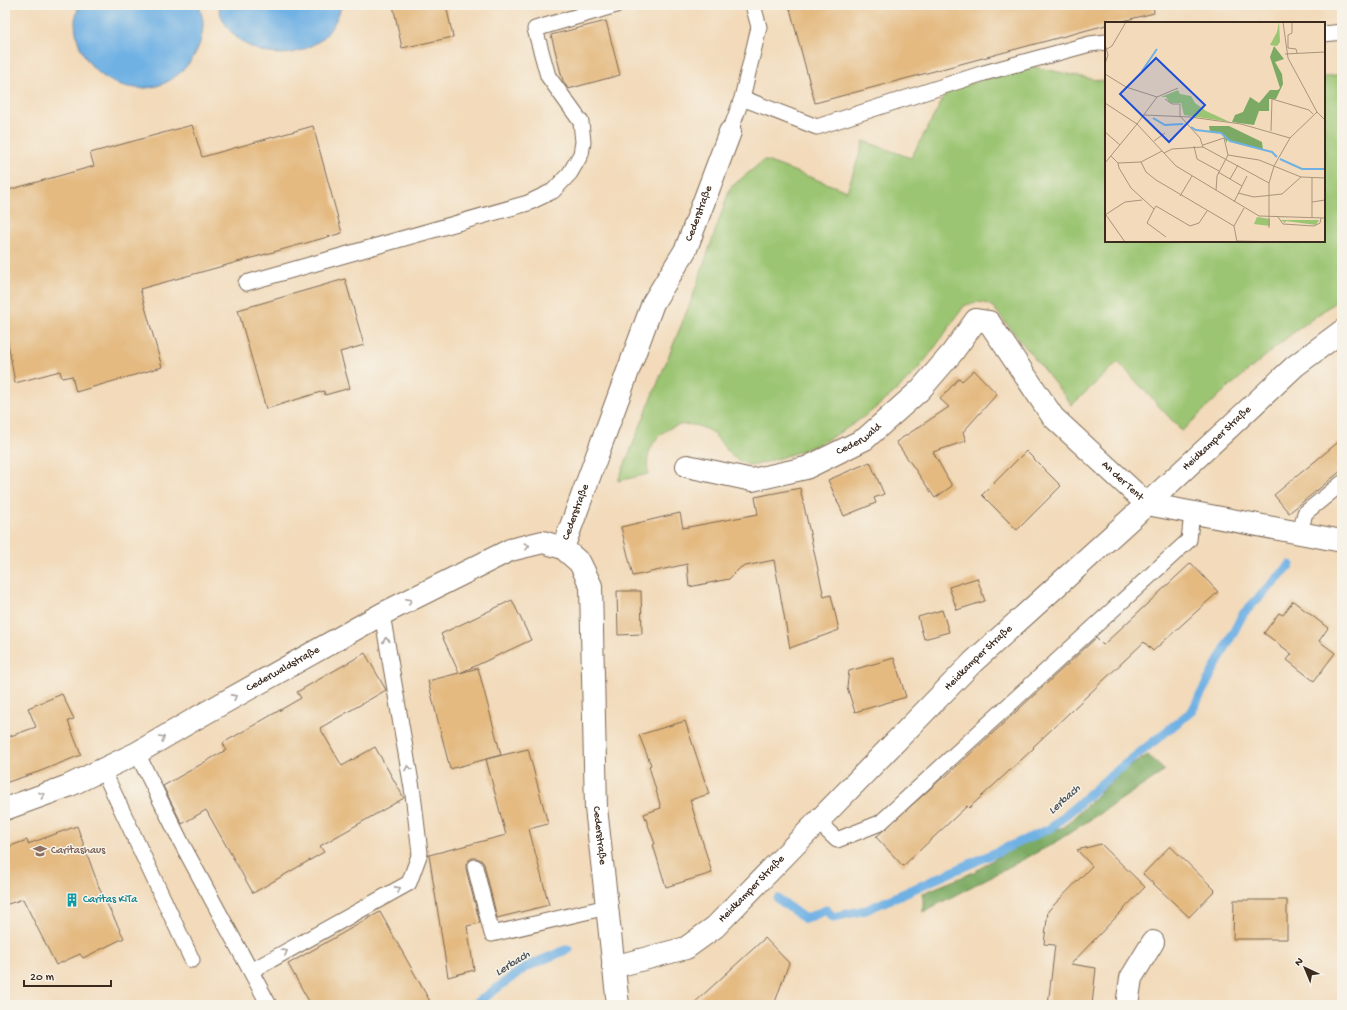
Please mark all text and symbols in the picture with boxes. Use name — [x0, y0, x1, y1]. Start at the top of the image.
inset map — [1105, 22, 1325, 242]
street label: Cederstraße — [683, 184, 715, 243]
street label: Heidkamper Straße — [1180, 404, 1254, 473]
street label: Cederwald — [834, 420, 885, 458]
street label: An der Tent — [1099, 459, 1147, 504]
street label: Cederstraße — [560, 482, 592, 542]
one-way arrow — [523, 543, 530, 551]
one-way arrow — [405, 598, 412, 606]
street label: Heidkamper Straße — [942, 623, 1015, 693]
one-way arrow — [383, 637, 391, 643]
street label: Cederwaldstraße — [244, 644, 322, 695]
one-way arrow — [229, 694, 237, 701]
one-way arrow — [158, 736, 165, 743]
one-way arrow — [405, 765, 413, 771]
water label: Lerbach — [1046, 782, 1084, 818]
one-way arrow — [38, 792, 45, 800]
street label: Cederstraße — [590, 806, 608, 866]
school or university icon: Caritashaus — [32, 843, 48, 859]
place label: Caritashaus — [51, 845, 106, 857]
street label: Heidkamper Straße — [716, 853, 787, 925]
one-way arrow — [394, 886, 401, 894]
building icon: Caritas KiTa — [64, 892, 80, 908]
place label: Caritas KiTa — [83, 894, 138, 906]
water label: Lerbach — [493, 948, 533, 980]
north arrow — [1285, 948, 1325, 988]
one-way arrow — [280, 950, 288, 957]
text: N — [1293, 955, 1306, 969]
scale bar — [24, 962, 111, 988]
text: 20 m — [30, 971, 55, 985]

